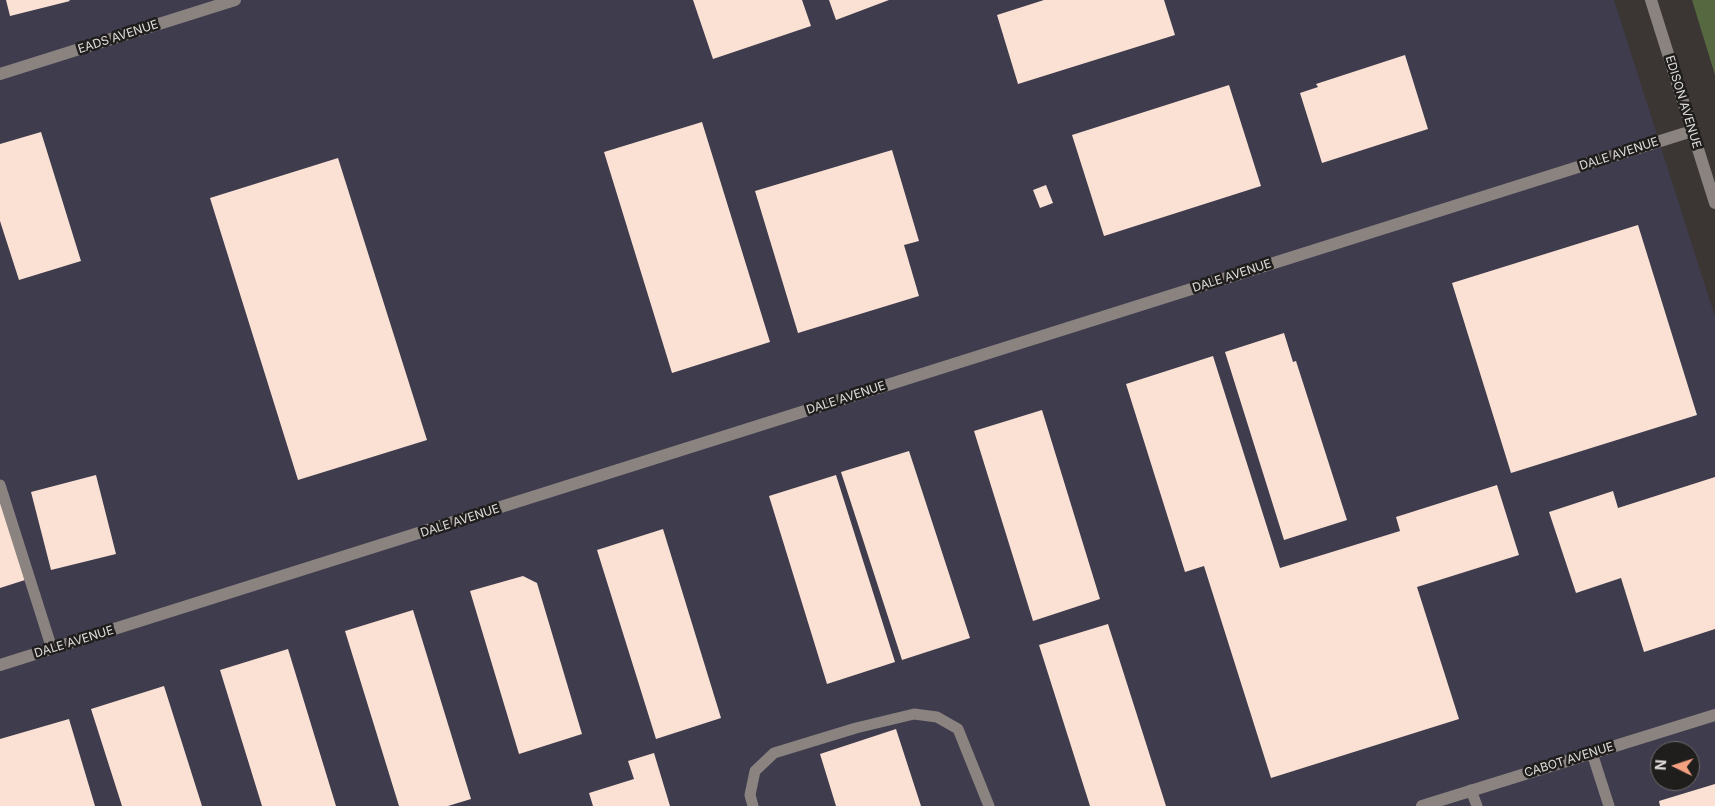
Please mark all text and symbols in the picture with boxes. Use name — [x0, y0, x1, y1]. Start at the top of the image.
street label: EADS AVENUE — [76, 17, 160, 57]
street label: EDISON AVENUE — [1662, 54, 1704, 150]
street label: DALE AVENUE — [1578, 134, 1660, 174]
street label: DALE AVENUE — [1191, 256, 1273, 296]
street label: DALE AVENUE — [805, 378, 887, 418]
street label: DALE AVENUE — [419, 501, 501, 541]
street label: DALE AVENUE — [33, 623, 115, 661]
street label: CABOT AVENUE — [1523, 740, 1615, 780]
north arrow — [1650, 741, 1700, 791]
text: N — [1652, 759, 1669, 771]

